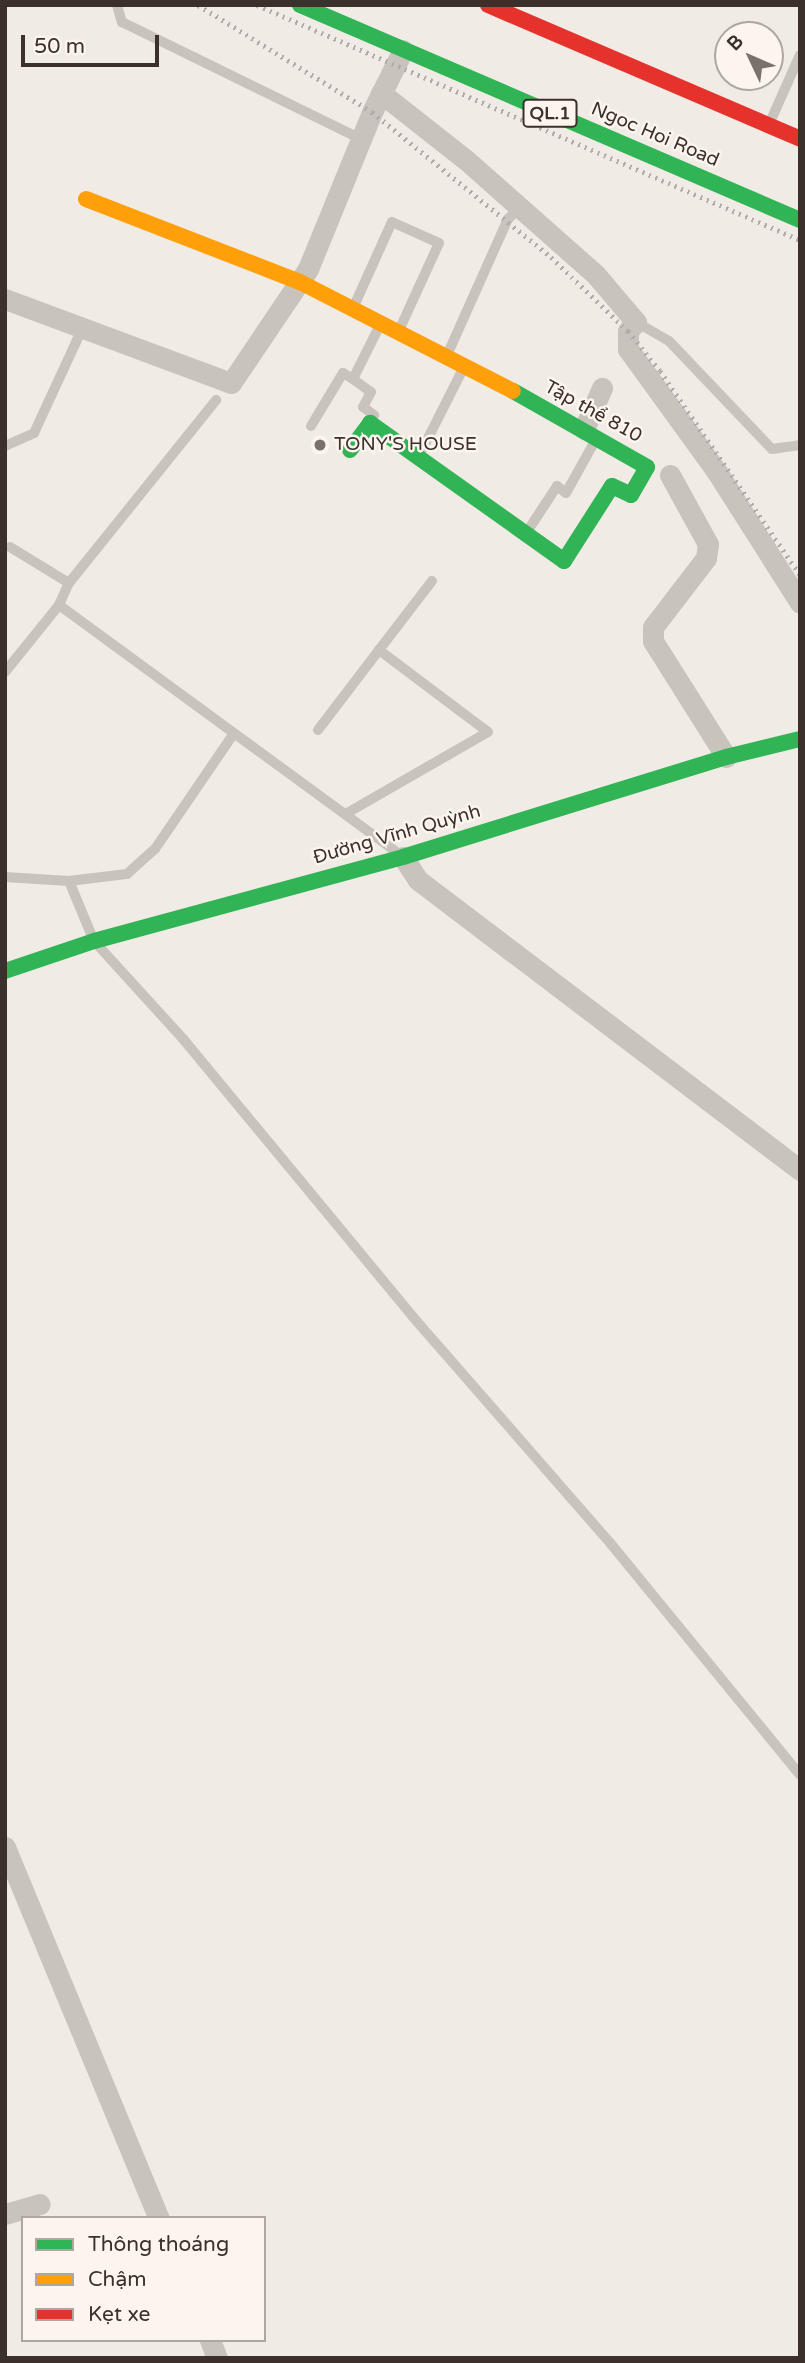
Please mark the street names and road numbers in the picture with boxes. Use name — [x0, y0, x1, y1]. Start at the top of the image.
road number: QL.1 — [522, 98, 578, 128]
street label: Ngoc Hoi Road — [588, 98, 722, 172]
street label: Tập thể 810 — [540, 376, 646, 448]
street label: Đường Vĩnh Quỳnh — [311, 800, 483, 870]

